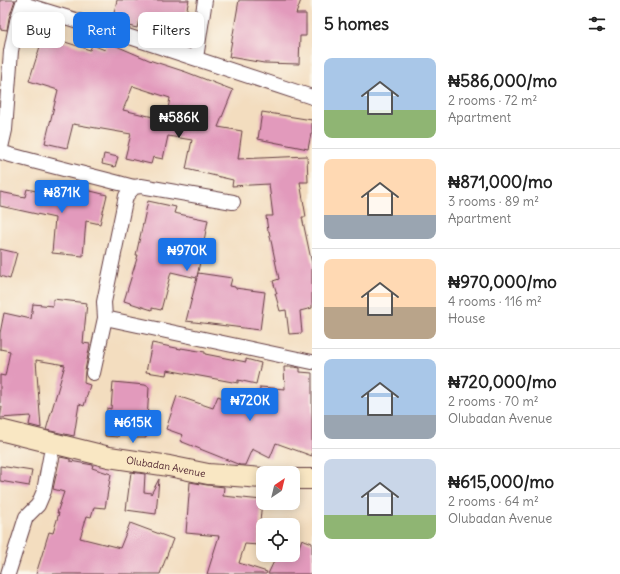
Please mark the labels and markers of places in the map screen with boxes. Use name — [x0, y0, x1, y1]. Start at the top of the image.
pin: ₦586K — [151, 105, 207, 139]
pin: ₦871K — [34, 180, 90, 214]
pin: ₦970K — [159, 238, 215, 272]
pin: ₦720K — [222, 388, 278, 422]
pin: ₦615K — [105, 410, 161, 444]

